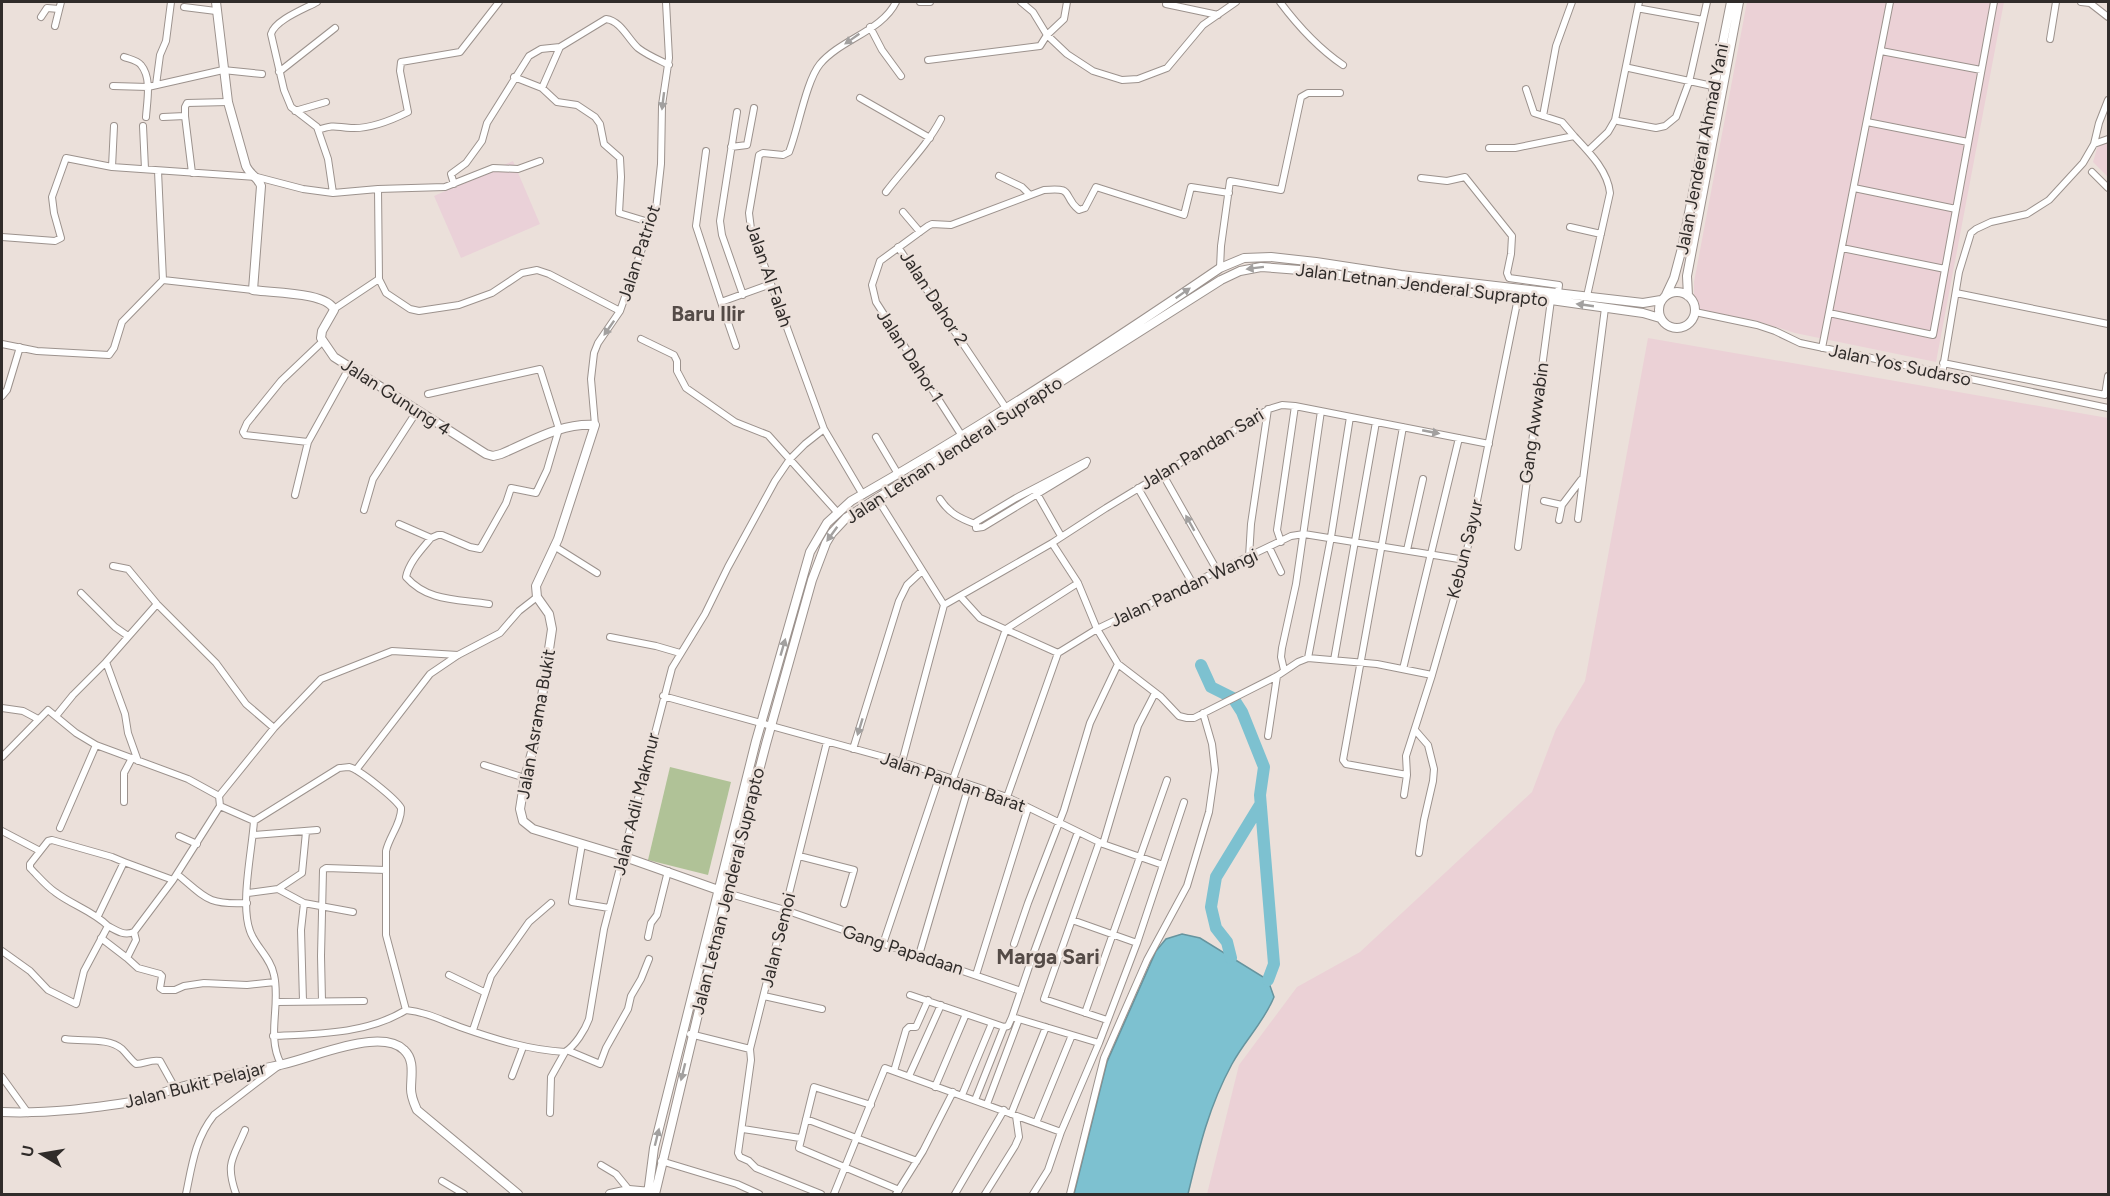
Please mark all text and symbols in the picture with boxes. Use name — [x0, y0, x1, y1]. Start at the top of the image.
one-way arrow — [845, 33, 861, 45]
street label: Jalan Jenderal Ahmad Yani — [1671, 42, 1733, 256]
one-way arrow — [658, 92, 667, 111]
street label: Jalan Patriot — [613, 202, 665, 304]
street label: Jalan Al Falah — [741, 220, 797, 330]
street label: Jalan Dahor 2 — [895, 246, 973, 350]
street label: Jalan Letnan Jenderal Suprapto — [1295, 259, 1549, 311]
one-way arrow — [1245, 263, 1264, 273]
one-way arrow — [1174, 287, 1190, 299]
district label: Baru Ilir — [671, 301, 745, 326]
one-way arrow — [1576, 301, 1595, 310]
street label: Jalan Dahor 1 — [872, 306, 948, 406]
one-way arrow — [603, 320, 615, 336]
street label: Jalan Yos Sudarso — [1827, 339, 1973, 391]
street label: Jalan Gunung 4 — [337, 353, 455, 441]
street label: Gang Awwabin — [1515, 361, 1553, 485]
street label: Jalan Letnan Jenderal Suprapto — [842, 372, 1066, 528]
street label: Jalan Pandan Sari — [1136, 403, 1268, 495]
one-way arrow — [1421, 428, 1440, 437]
street label: Kebun Sayur — [1442, 497, 1488, 601]
one-way arrow — [1185, 514, 1195, 531]
one-way arrow — [826, 525, 838, 541]
street label: Jalan Pandan Wangi — [1107, 544, 1261, 632]
one-way arrow — [779, 638, 789, 656]
street label: Jalan Asrama Bukit — [512, 647, 560, 801]
one-way arrow — [855, 718, 864, 736]
street label: Jalan Adil Makmur — [608, 731, 664, 877]
street label: Jalan Pandan Barat — [878, 747, 1029, 817]
street label: Jalan Letnan Jenderal Suprapto — [687, 765, 769, 1017]
street label: Jalan Semoi — [756, 890, 800, 990]
street label: Gang Papadaan — [840, 920, 966, 980]
district label: Marga Sari — [996, 944, 1100, 969]
street label: Jalan Bukit Pelajar — [122, 1057, 268, 1113]
one-way arrow — [678, 1063, 688, 1081]
north arrow — [12, 1124, 72, 1184]
one-way arrow — [653, 1128, 663, 1146]
text: U — [17, 1144, 38, 1159]

